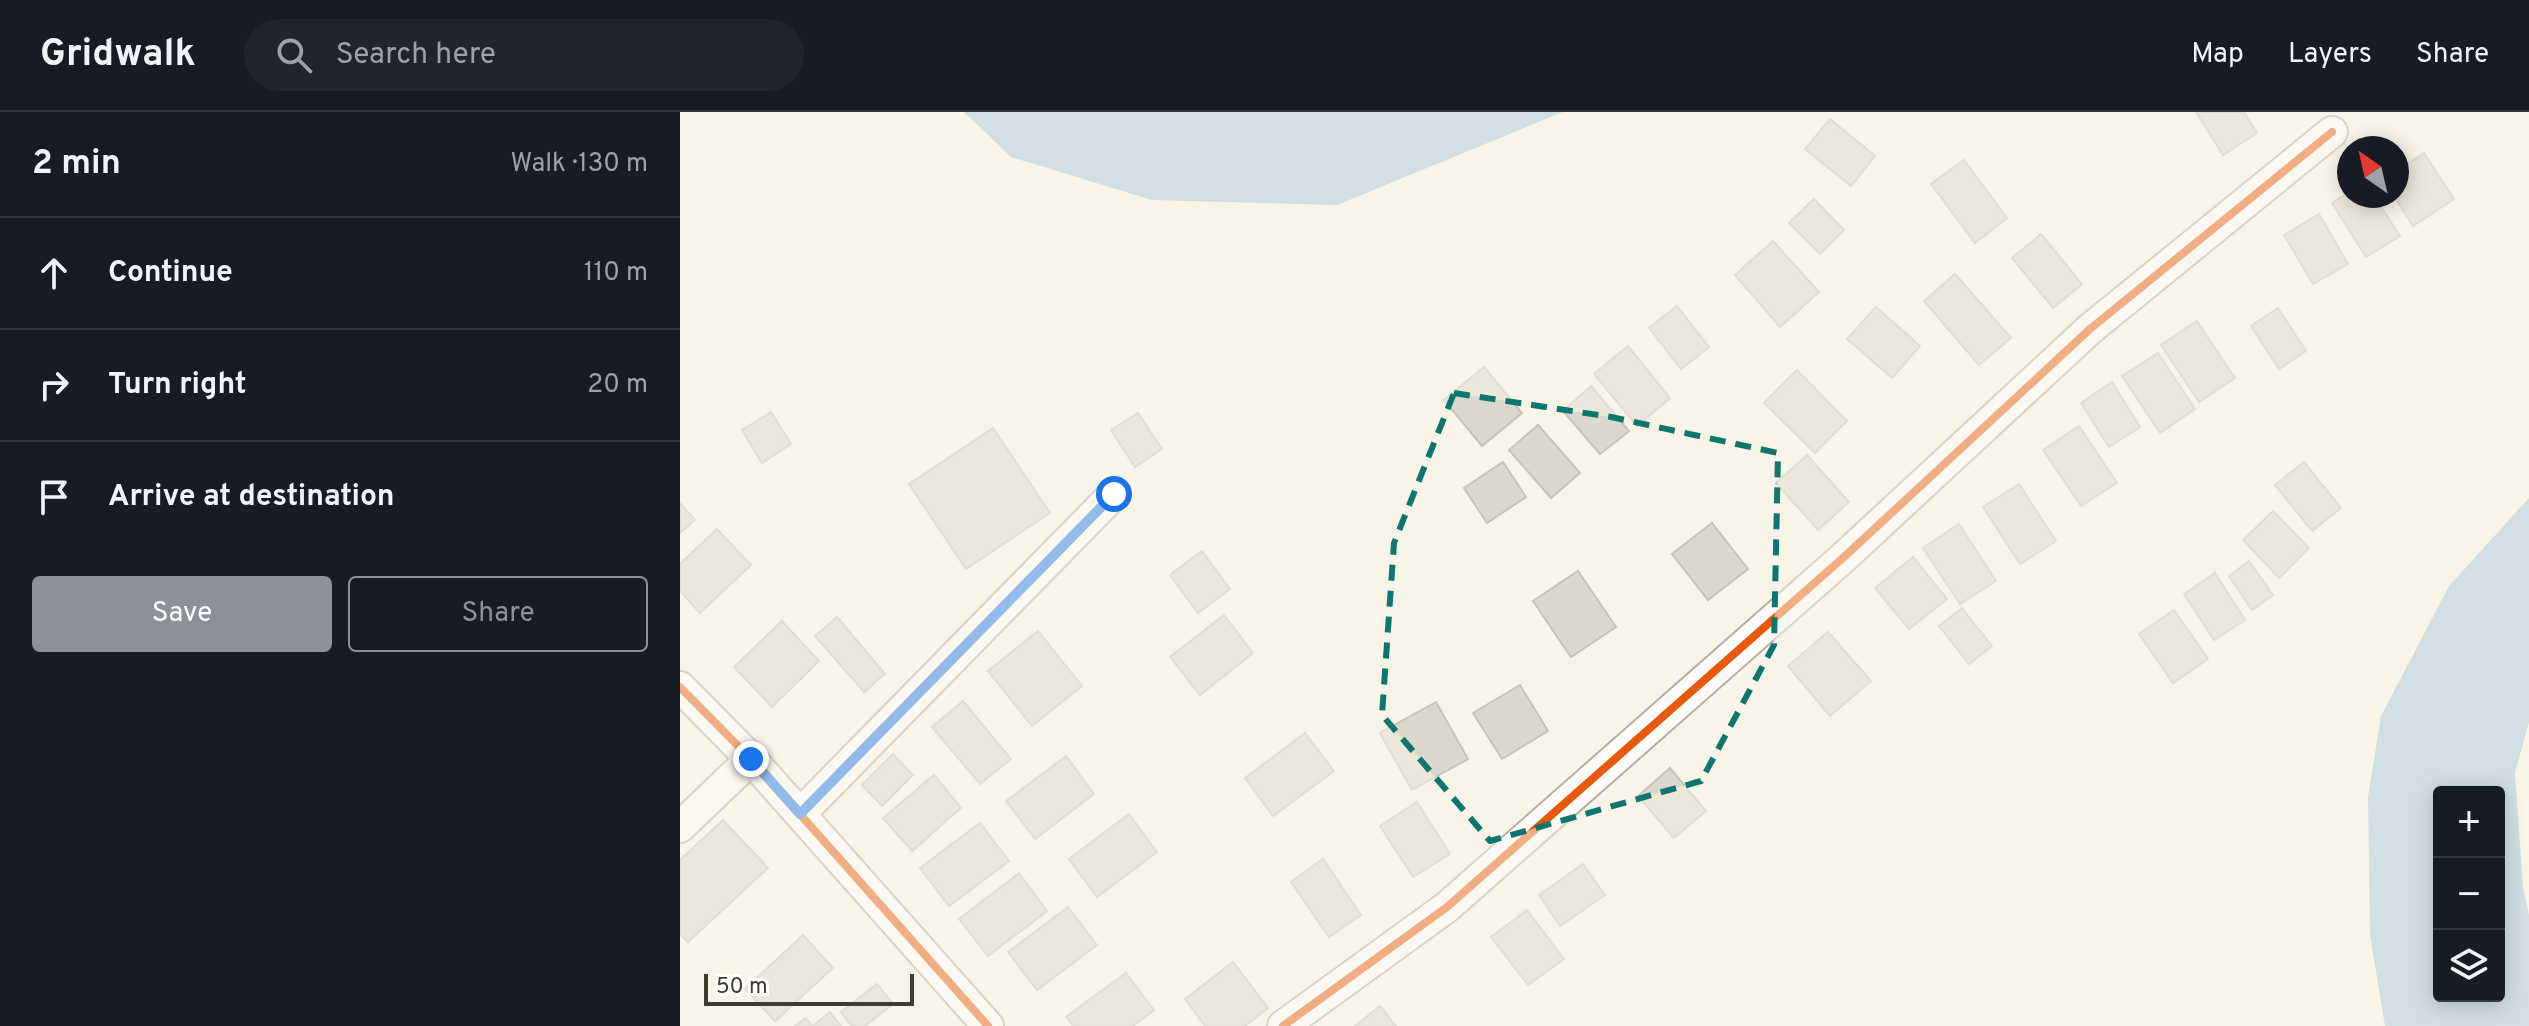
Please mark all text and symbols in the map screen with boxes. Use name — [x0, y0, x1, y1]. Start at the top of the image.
search box — [244, 19, 804, 91]
text: Gridwalk — [40, 31, 196, 80]
icon: search — [272, 33, 316, 77]
text: Search here — [336, 37, 496, 74]
text: Map — [2191, 37, 2244, 73]
text: Layers — [2288, 37, 2372, 73]
text: Share — [2416, 37, 2489, 73]
north arrow — [2337, 136, 2409, 208]
text: 2 min — [32, 143, 121, 186]
text: Walk · 130 m — [510, 148, 648, 181]
icon: ahead — [32, 251, 76, 295]
text: Continue — [108, 255, 233, 292]
text: 110 m — [584, 257, 648, 290]
icon: right — [32, 363, 76, 407]
text: Turn right — [108, 367, 246, 404]
text: 20 m — [587, 369, 648, 402]
icon: arrive — [32, 475, 76, 519]
route start — [1096, 476, 1132, 512]
text: Arrive at destination — [108, 479, 394, 516]
button: Save — [32, 576, 332, 652]
button: Share — [348, 576, 648, 652]
route end — [733, 741, 769, 777]
map controls — [2433, 786, 2505, 1002]
button: + — [2433, 786, 2505, 858]
button: − — [2433, 858, 2505, 930]
button: layers — [2433, 930, 2505, 1002]
scale bar — [704, 970, 914, 1006]
text: 50 m — [716, 974, 768, 1001]

